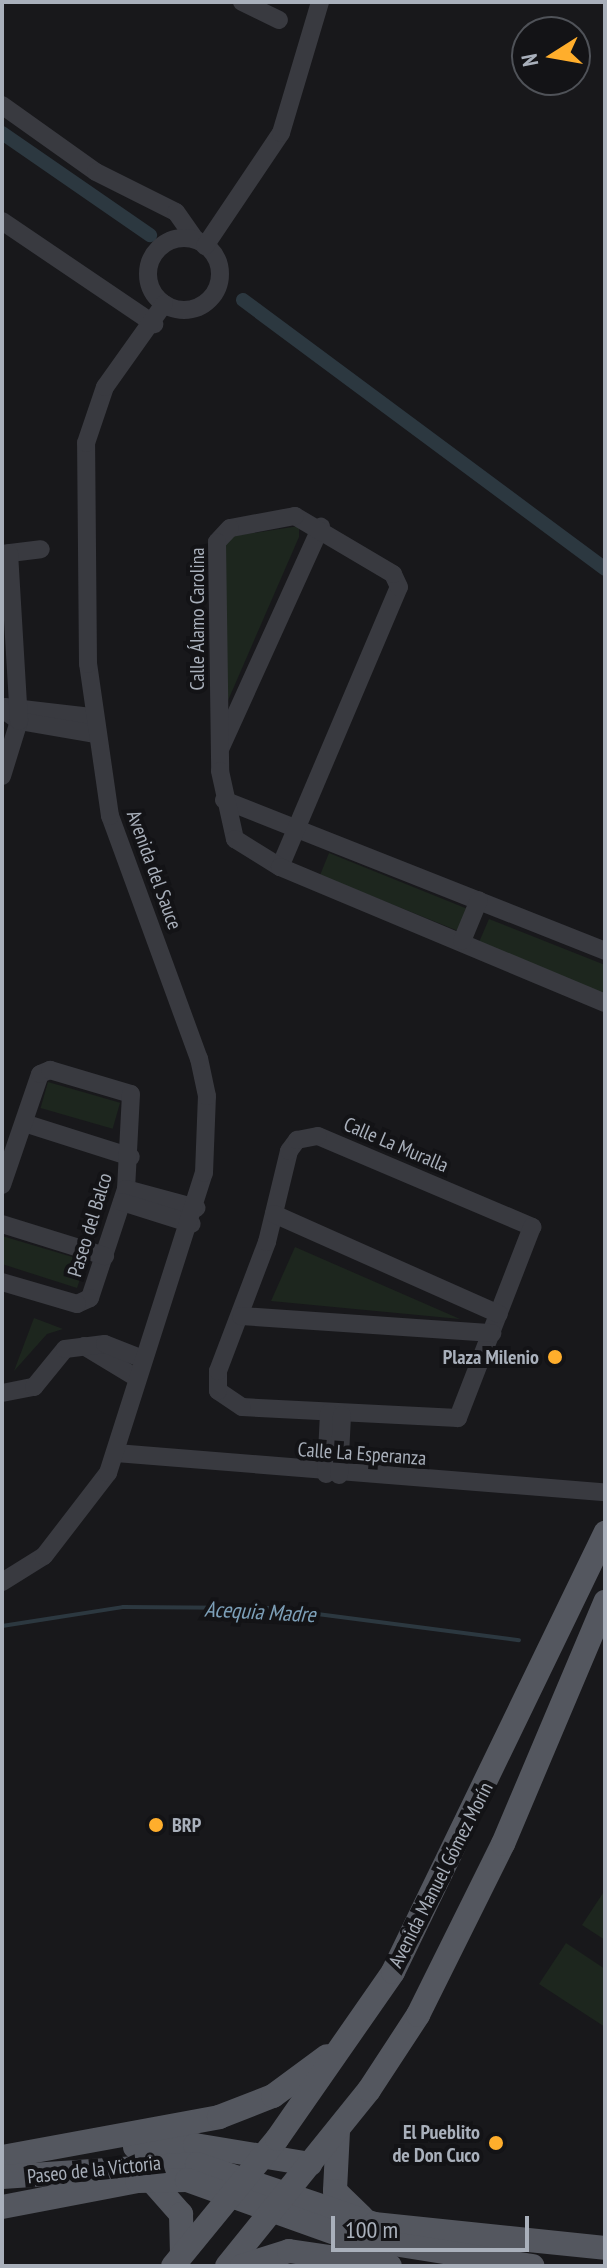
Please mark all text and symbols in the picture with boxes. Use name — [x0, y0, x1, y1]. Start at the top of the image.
north arrow — [511, 16, 591, 96]
text: N — [515, 52, 544, 69]
street label: Calle Álamo Carolina — [185, 547, 209, 691]
street label: Avenida del Sauce — [121, 807, 187, 933]
street label: Calle La Muralla — [340, 1112, 452, 1178]
street label: Paseo del Balco — [63, 1170, 117, 1280]
place label: Plaza Milenio — [443, 1345, 539, 1369]
marker: Plaza Milenio — [546, 1348, 564, 1366]
street label: Calle La Esperanza — [297, 1438, 427, 1470]
water label: Acequia Madre — [204, 1596, 316, 1628]
street label: Avenida Manuel Gómez Morín — [384, 1778, 498, 1972]
place label: BRP — [172, 1813, 201, 1837]
marker: BRP — [147, 1816, 165, 1834]
place label: El Pueblito de Don Cuco — [392, 2120, 480, 2167]
marker: El Pueblito de Don Cuco — [487, 2134, 505, 2152]
street label: Paseo de la Victoria — [26, 2151, 162, 2189]
scale bar — [335, 2200, 533, 2250]
text: 100 m — [345, 2214, 398, 2245]

